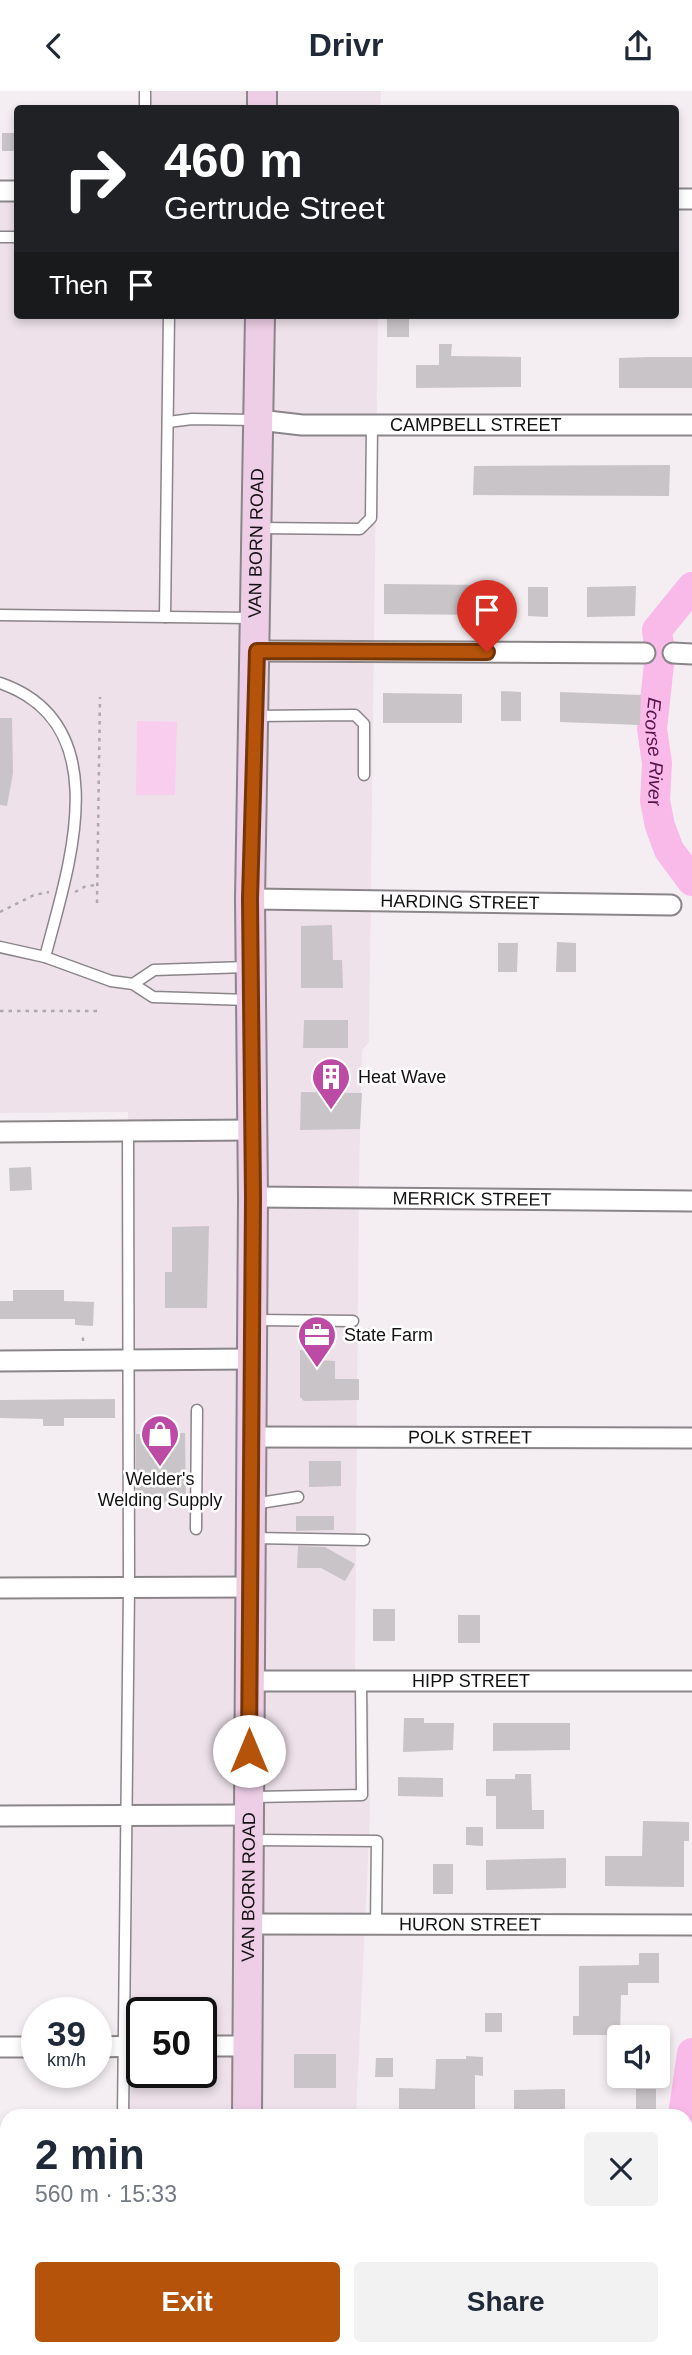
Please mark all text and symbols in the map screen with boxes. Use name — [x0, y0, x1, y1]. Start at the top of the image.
icon: back — [35, 27, 73, 65]
text: Drivr — [309, 27, 383, 63]
icon: share — [619, 27, 657, 65]
icon: right — [49, 133, 140, 224]
text: 460 m — [164, 133, 303, 187]
text: Gertrude Street — [164, 190, 385, 226]
icon: arrive — [122, 266, 160, 304]
text: Then — [49, 270, 108, 300]
street label: CAMPBELL STREET — [390, 415, 561, 435]
street label: VAN BORN ROAD — [245, 468, 267, 618]
pin — [457, 580, 517, 652]
icon: arrive — [468, 591, 506, 629]
water label: Ecorse River — [641, 697, 667, 809]
street label: HARDING STREET — [380, 891, 540, 913]
building icon: Heat Wave — [310, 1056, 352, 1111]
place label: Heat Wave — [358, 1067, 446, 1087]
street label: MERRICK STREET — [392, 1188, 552, 1210]
office icon: State Farm — [296, 1314, 338, 1369]
place label: State Farm — [344, 1325, 433, 1345]
shop icon: Welder's Welding Supply — [139, 1413, 181, 1468]
street label: POLK STREET — [408, 1427, 532, 1448]
place label: Welder's Welding Supply — [98, 1469, 222, 1510]
street label: HIPP STREET — [412, 1671, 530, 1691]
position arrow — [212, 1714, 286, 1788]
street label: VAN BORN ROAD — [238, 1812, 259, 1962]
street label: HURON STREET — [399, 1914, 541, 1935]
speed limit sign: 50 — [126, 1997, 217, 2088]
text: 39 — [47, 2014, 86, 2053]
map controls — [607, 2025, 670, 2088]
button: sound — [607, 2025, 670, 2088]
text: km/h — [47, 2050, 86, 2070]
text: 2 min — [35, 2131, 145, 2178]
button: close — [584, 2132, 658, 2206]
text: 560 m · 15:33 — [35, 2181, 177, 2207]
button: Exit — [35, 2262, 340, 2342]
button: Share — [354, 2262, 658, 2342]

